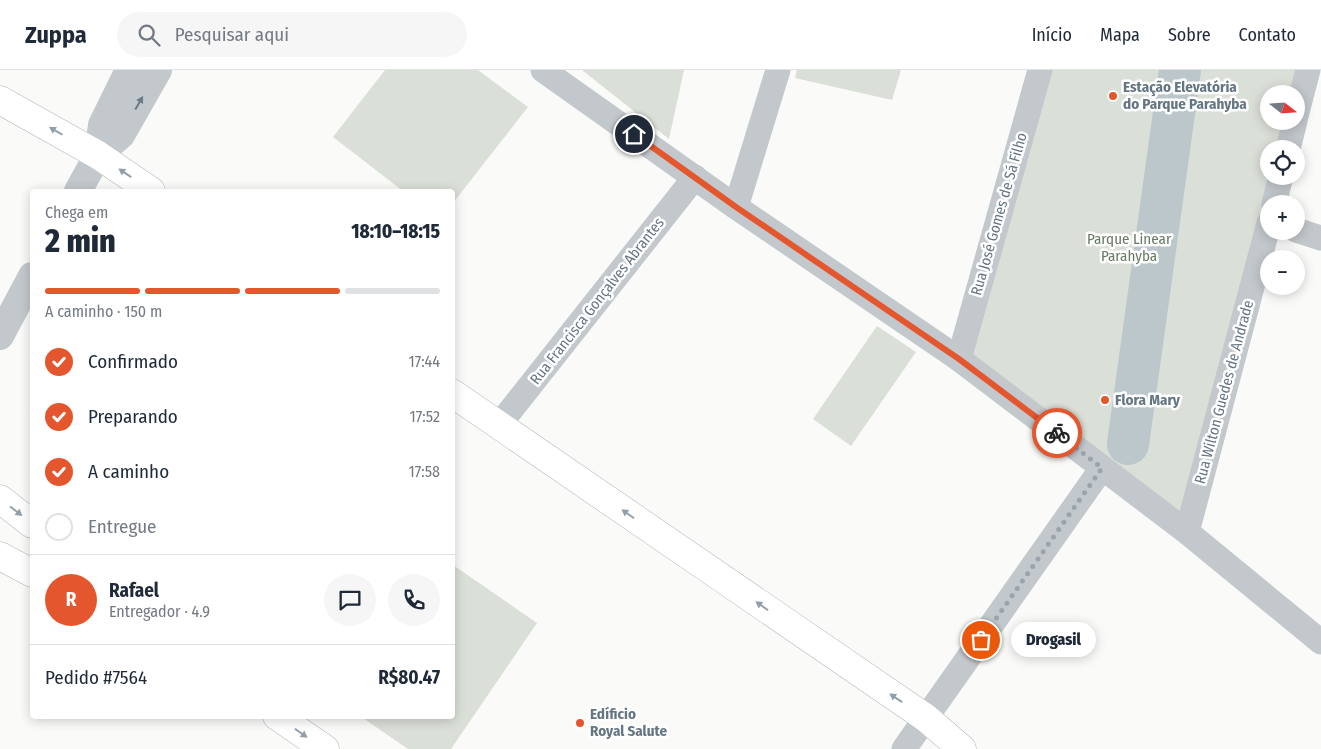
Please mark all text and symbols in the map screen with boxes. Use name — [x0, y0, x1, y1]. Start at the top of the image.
search box — [117, 12, 467, 57]
text: Zuppa — [25, 21, 87, 49]
icon: search — [135, 21, 163, 49]
text: Pesquisar aqui — [175, 23, 289, 46]
text: Início — [1032, 24, 1072, 46]
text: Mapa — [1100, 24, 1140, 46]
text: Sobre — [1168, 24, 1211, 46]
text: Contato — [1239, 24, 1296, 46]
place label: Estação Elevatória do Parque Parahyba — [1123, 78, 1247, 113]
north arrow — [1260, 85, 1305, 130]
map controls — [1260, 85, 1305, 295]
marker: Estação Elevatória do Parque Parahyba — [1107, 90, 1119, 102]
one-way arrow — [135, 96, 144, 109]
pin — [613, 113, 655, 155]
icon: home — [620, 120, 648, 148]
one-way arrow — [49, 127, 62, 136]
street label: Rua José Gomes de Sá Filho — [967, 130, 1031, 297]
button: locate — [1260, 140, 1305, 185]
one-way arrow — [118, 168, 131, 178]
button: + — [1260, 195, 1305, 240]
text: Chega em — [45, 203, 108, 222]
street label: Rua Francisca Gonçalves Abrantes — [526, 214, 668, 388]
text: 18:10–18:15 — [351, 220, 440, 243]
text: 2 min — [45, 222, 116, 260]
park label: Parque Linear Parahyba — [1087, 230, 1172, 265]
button: − — [1260, 250, 1305, 295]
street label: Rua Wilton Guedes de Andrade — [1191, 298, 1257, 486]
text: A caminho · 150 m — [45, 302, 162, 321]
icon: check — [45, 348, 73, 376]
text: Confirmado — [88, 350, 178, 373]
text: 17:44 — [408, 352, 440, 371]
place label: Flora Mary — [1115, 391, 1181, 409]
marker: Flora Mary — [1099, 394, 1111, 406]
icon: check — [45, 403, 73, 431]
text: Preparando — [88, 405, 178, 428]
text: 17:52 — [410, 407, 440, 426]
courier — [1032, 408, 1082, 458]
icon: bike — [1043, 419, 1071, 447]
icon: check — [45, 458, 73, 486]
text: A caminho — [88, 460, 169, 483]
text: 17:58 — [408, 462, 440, 481]
one-way arrow — [9, 506, 22, 517]
one-way arrow — [621, 509, 635, 519]
text: Entregue — [88, 515, 157, 538]
button: chat — [324, 574, 376, 626]
button: phone — [388, 574, 440, 626]
text: Rafael — [109, 579, 159, 602]
text: R — [66, 588, 76, 611]
one-way arrow — [755, 601, 769, 611]
text: Entregador · 4.9 — [109, 602, 210, 621]
pin — [960, 619, 1002, 661]
callout: Drogasil — [1011, 622, 1096, 658]
icon: bag — [967, 626, 995, 654]
text: Drogasil — [1026, 630, 1081, 649]
text: Pedido #7564 — [45, 666, 147, 689]
text: R$80.47 — [378, 666, 440, 689]
one-way arrow — [889, 693, 903, 703]
place label: Edíficio Royal Salute — [590, 705, 667, 740]
marker: Edíficio Royal Salute — [574, 717, 586, 729]
one-way arrow — [294, 728, 308, 738]

